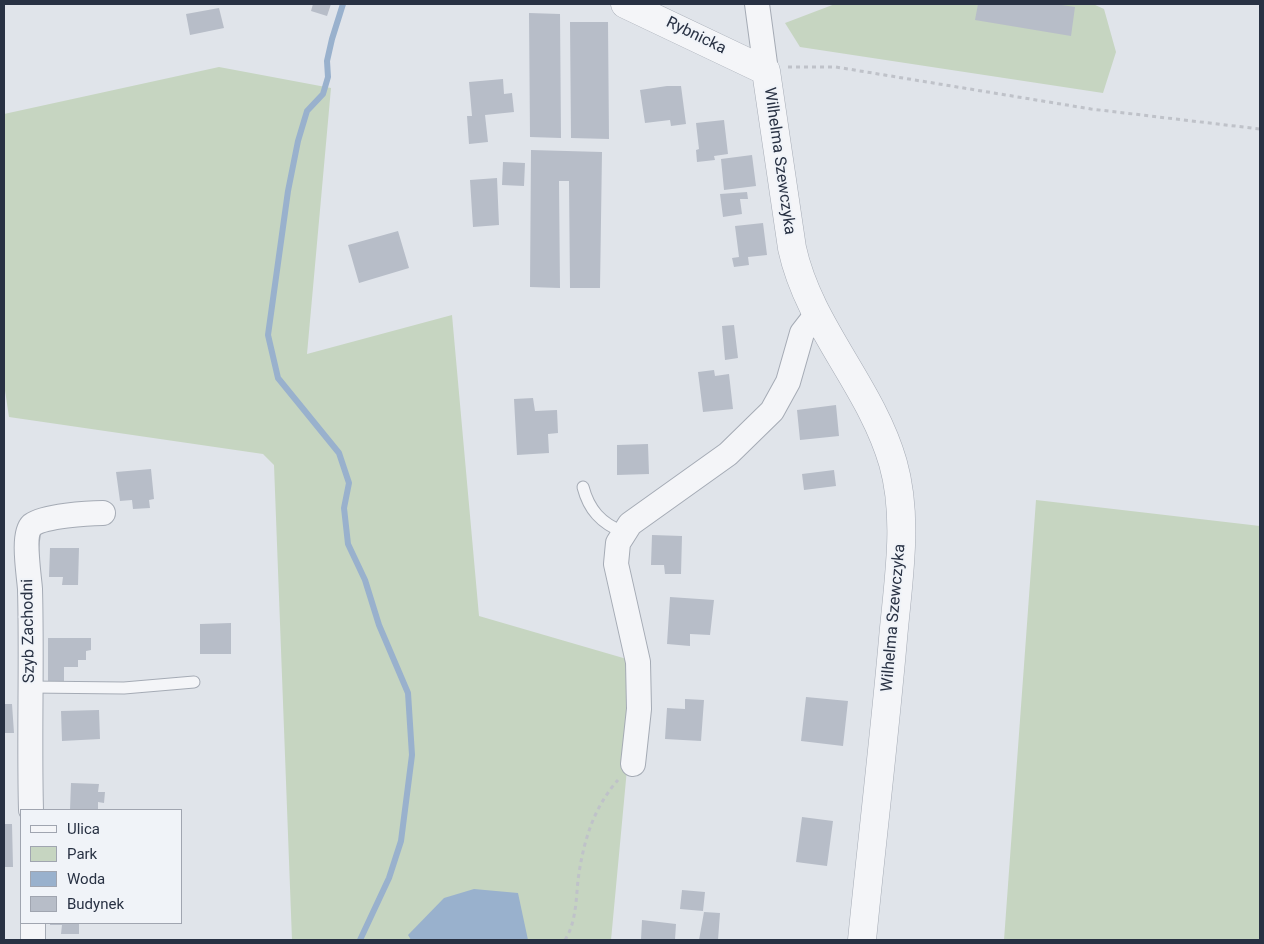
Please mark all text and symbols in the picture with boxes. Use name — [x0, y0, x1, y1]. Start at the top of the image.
street label: Rybnicka — [663, 13, 729, 59]
street label: Wilhelma Szewczyka — [759, 86, 799, 236]
street label: Wilhelma Szewczyka — [878, 543, 910, 693]
street label: Szyb Zachodni — [18, 579, 40, 683]
legend — [20, 809, 182, 924]
text: Ulica — [67, 820, 100, 838]
text: Park — [67, 845, 97, 863]
text: Woda — [67, 870, 105, 888]
text: Budynek — [67, 895, 124, 913]

